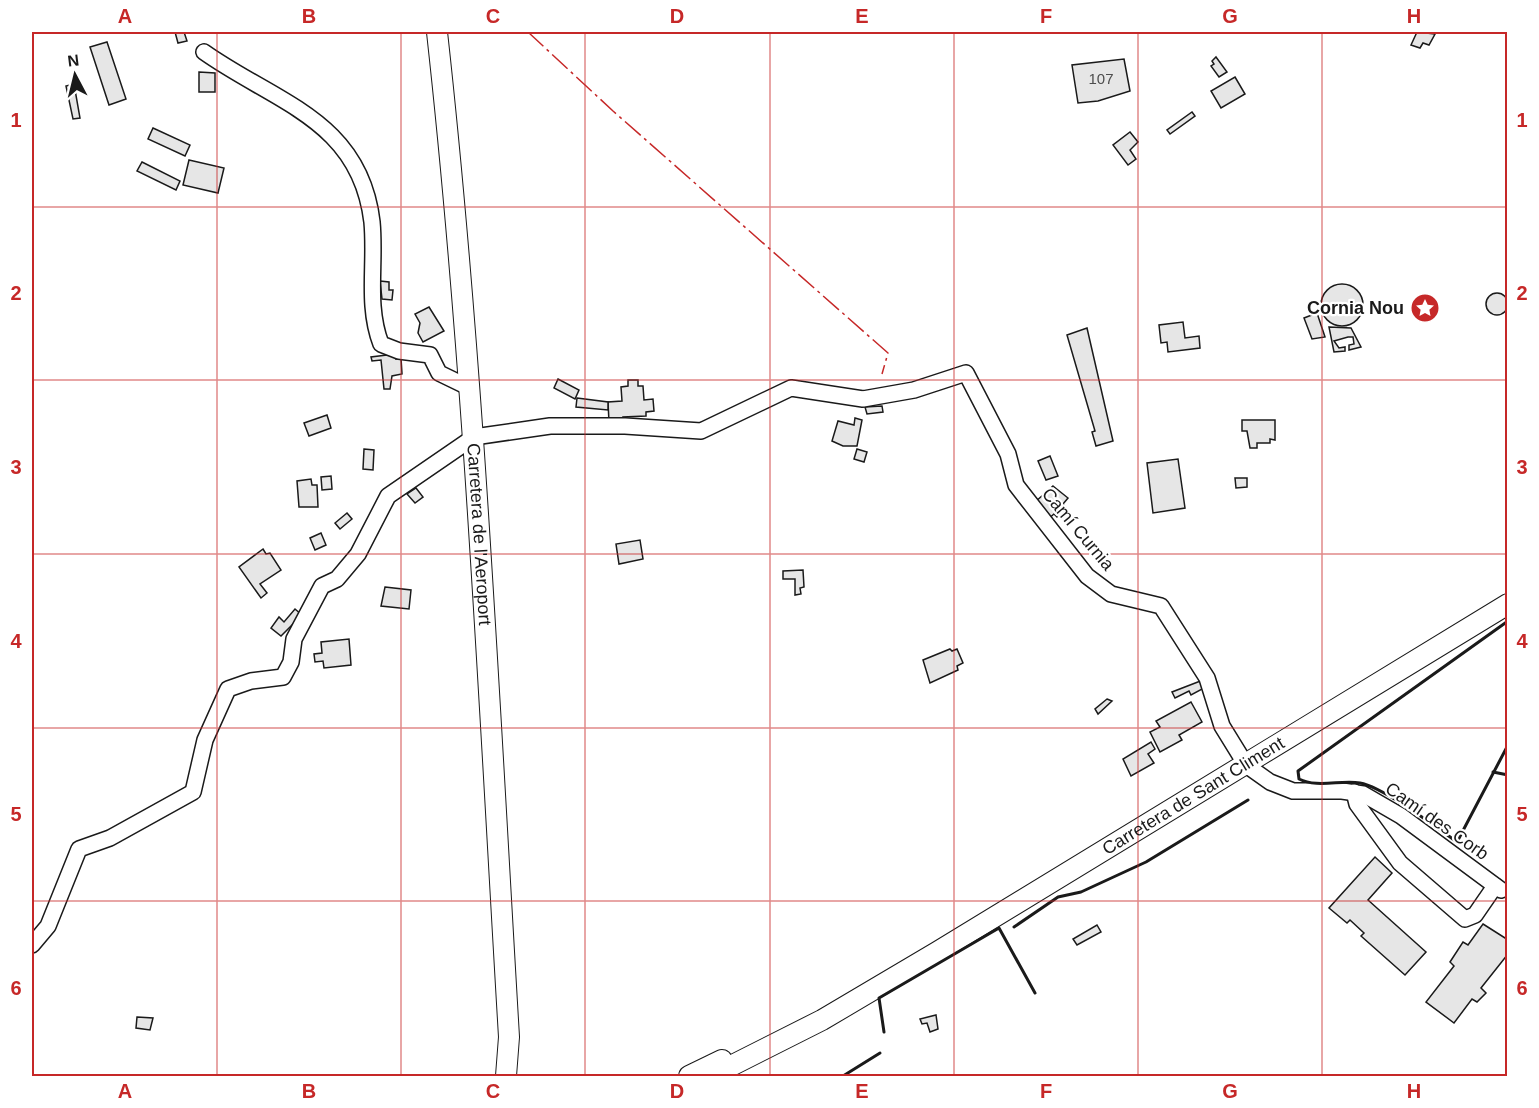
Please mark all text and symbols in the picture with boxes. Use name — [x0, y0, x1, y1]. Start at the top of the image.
text: A — [118, 5, 132, 27]
text: B — [302, 5, 316, 27]
text: C — [486, 5, 500, 27]
text: D — [670, 5, 684, 27]
text: E — [855, 5, 869, 27]
text: F — [1040, 5, 1052, 27]
text: G — [1222, 5, 1238, 27]
text: H — [1407, 5, 1421, 27]
north arrow — [45, 45, 105, 105]
text: N — [66, 51, 80, 70]
house number: 107 — [1088, 70, 1114, 87]
text: 1 — [10, 109, 22, 131]
text: 1 — [1516, 109, 1528, 131]
text: 2 — [10, 282, 22, 304]
text: 2 — [1516, 282, 1528, 304]
place icon: Cornia Nou — [1409, 292, 1441, 324]
place label: Cornia Nou — [1307, 298, 1404, 318]
street label: Carretera de l'Aeroport — [463, 442, 495, 626]
text: 3 — [10, 456, 22, 478]
text: 3 — [1516, 456, 1528, 478]
street label: Camí Curnia — [1038, 484, 1119, 575]
text: 4 — [10, 630, 22, 652]
text: 4 — [1516, 630, 1528, 652]
street label: Carretera de Sant Climent — [1099, 733, 1288, 859]
street label: Camí des Corb — [1382, 778, 1492, 864]
text: 5 — [10, 803, 22, 825]
text: 5 — [1516, 803, 1528, 825]
text: 6 — [10, 977, 22, 999]
text: 6 — [1516, 977, 1528, 999]
text: A — [118, 1080, 132, 1102]
text: B — [302, 1080, 316, 1102]
text: C — [486, 1080, 500, 1102]
text: D — [670, 1080, 684, 1102]
text: E — [855, 1080, 869, 1102]
text: F — [1040, 1080, 1052, 1102]
text: G — [1222, 1080, 1238, 1102]
text: H — [1407, 1080, 1421, 1102]

